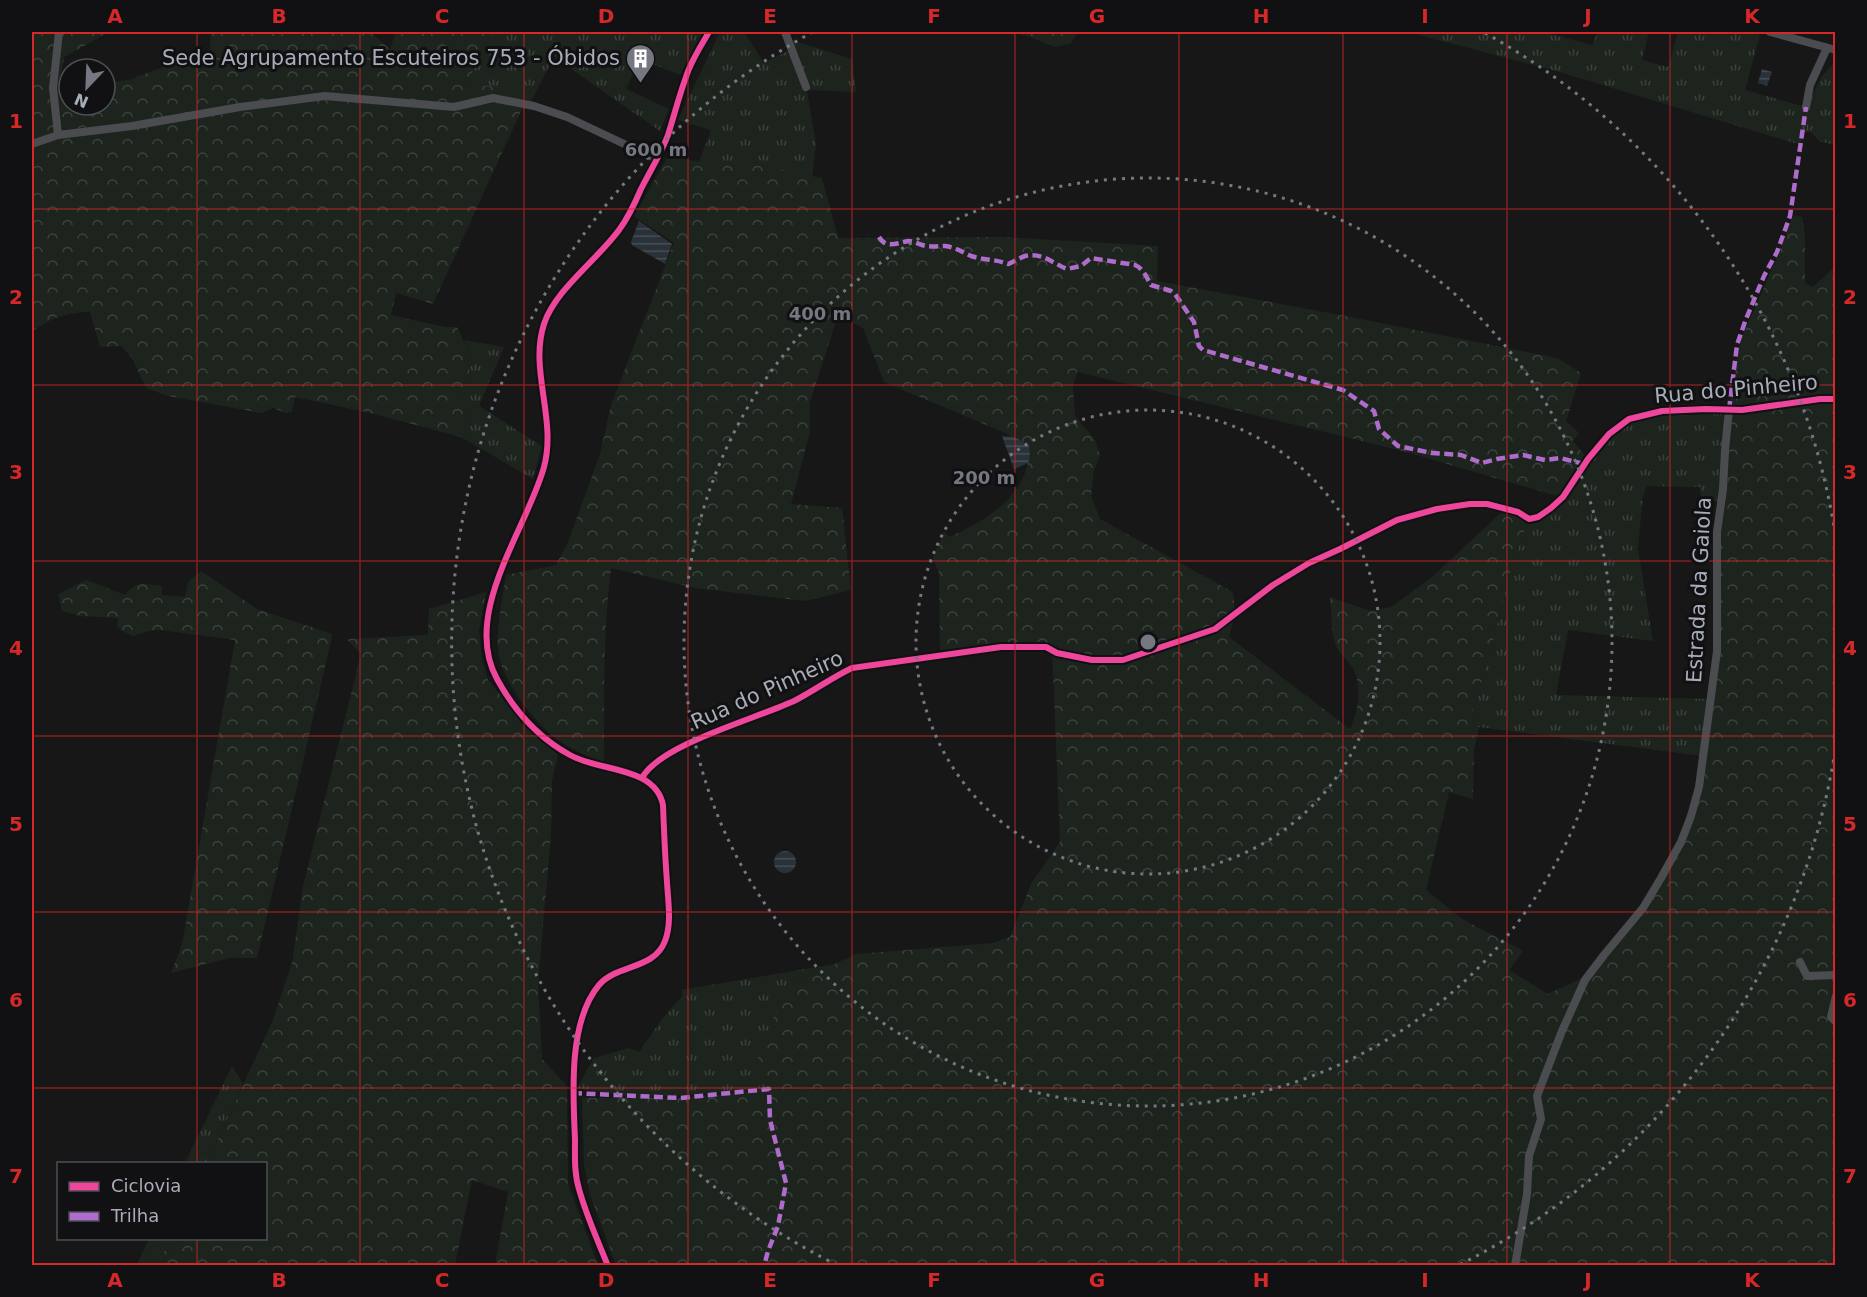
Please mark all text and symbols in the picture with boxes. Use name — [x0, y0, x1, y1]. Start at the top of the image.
text: A — [107, 4, 123, 28]
text: B — [271, 4, 287, 28]
text: C — [435, 4, 449, 28]
text: D — [598, 4, 614, 28]
text: E — [763, 4, 777, 28]
text: F — [927, 4, 941, 28]
text: G — [1089, 4, 1105, 28]
text: H — [1253, 4, 1269, 28]
text: I — [1421, 4, 1429, 28]
text: J — [1582, 4, 1592, 28]
text: K — [1744, 4, 1761, 28]
building icon: Sede Agrupamento Escuteiros 753 - Óbidos — [625, 42, 657, 84]
place label: Sede Agrupamento Escuteiros 753 - Óbidos — [162, 45, 620, 70]
north arrow — [57, 57, 117, 117]
text: N — [71, 89, 91, 112]
text: 1 — [9, 109, 23, 133]
text: 1 — [1843, 109, 1857, 133]
text: 600 m — [625, 139, 687, 160]
text: 2 — [9, 285, 23, 309]
text: 2 — [1843, 285, 1857, 309]
text: 400 m — [789, 303, 851, 324]
street label: Rua do Pinheiro — [1653, 370, 1819, 408]
text: 3 — [9, 460, 23, 484]
text: 3 — [1843, 460, 1857, 484]
text: 200 m — [953, 467, 1015, 488]
street label: Estrada da Gaiola — [1682, 496, 1716, 684]
centre of rings — [1138, 632, 1158, 652]
text: 4 — [9, 636, 23, 660]
text: 4 — [1843, 636, 1857, 660]
street label: Rua do Pinheiro — [687, 646, 847, 734]
text: 5 — [9, 812, 23, 836]
text: 5 — [1843, 812, 1857, 836]
text: 6 — [9, 988, 23, 1012]
text: 6 — [1843, 988, 1857, 1012]
legend — [57, 1162, 267, 1240]
text: 7 — [9, 1164, 23, 1188]
text: 7 — [1843, 1164, 1857, 1188]
text: Ciclovia — [111, 1175, 181, 1196]
text: Trilha — [110, 1205, 159, 1226]
text: A — [107, 1268, 123, 1292]
text: B — [271, 1268, 287, 1292]
text: C — [435, 1268, 449, 1292]
text: D — [598, 1268, 614, 1292]
text: E — [763, 1268, 777, 1292]
text: F — [927, 1268, 941, 1292]
text: G — [1089, 1268, 1105, 1292]
text: H — [1253, 1268, 1269, 1292]
text: I — [1421, 1268, 1429, 1292]
text: J — [1582, 1268, 1592, 1292]
text: K — [1744, 1268, 1761, 1292]

